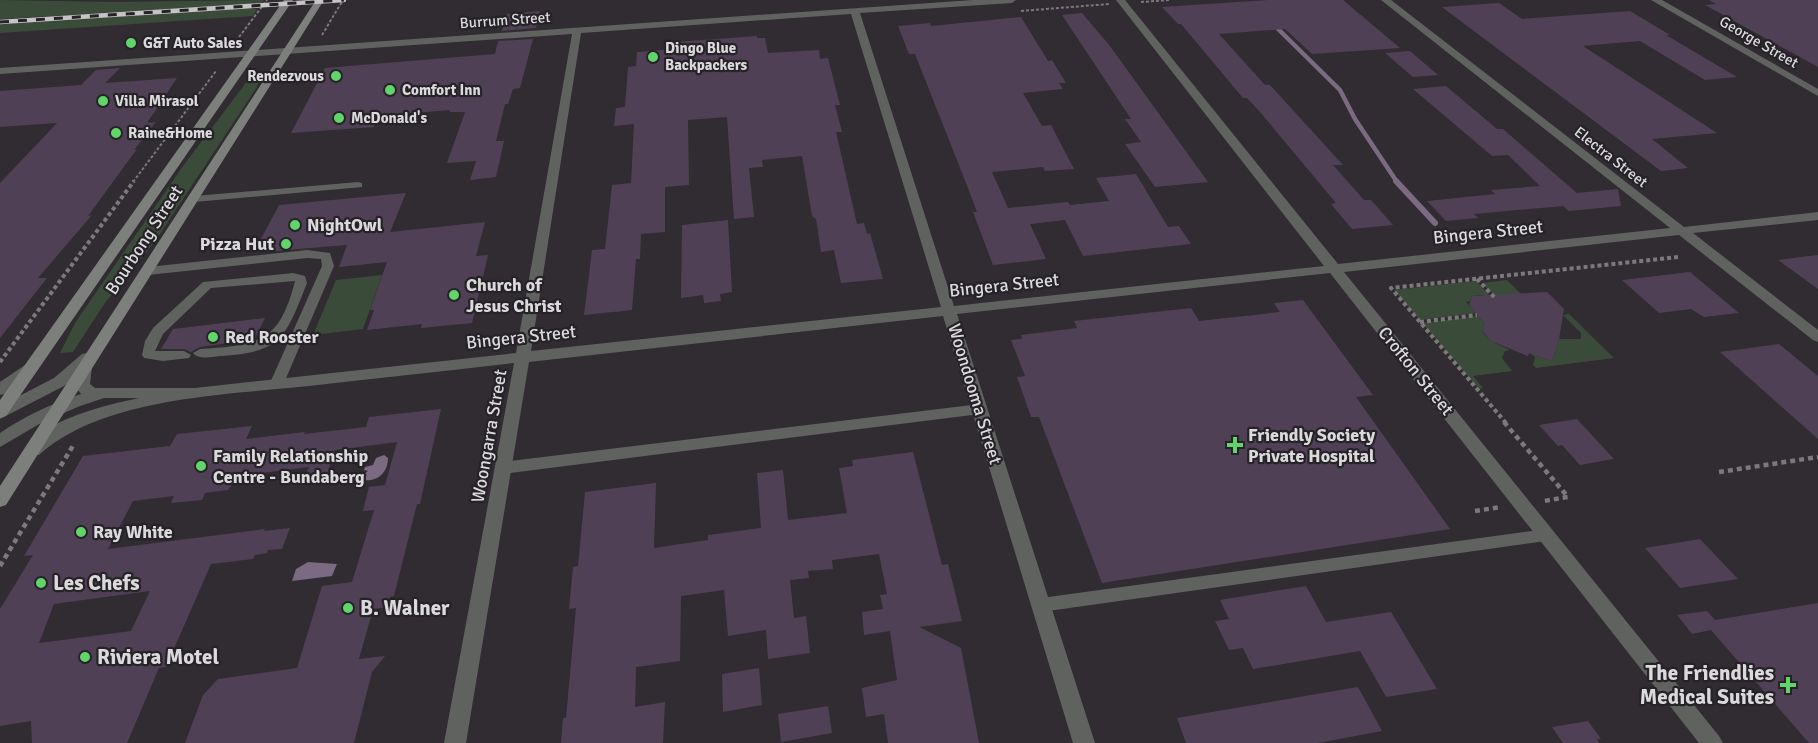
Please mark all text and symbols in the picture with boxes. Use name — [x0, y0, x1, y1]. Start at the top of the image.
street label: Burrum Street — [459, 8, 551, 32]
street label: George Street — [1716, 12, 1802, 72]
place label: G&T Auto Sales — [143, 34, 243, 52]
marker: G&T Auto Sales — [124, 36, 138, 50]
place label: Dingo Blue Backpackers — [665, 39, 748, 74]
marker: Dingo Blue Backpackers — [646, 50, 660, 64]
place label: Rendezvous — [247, 67, 324, 85]
marker: Rendezvous — [329, 69, 343, 83]
place label: Comfort Inn — [402, 81, 481, 99]
marker: Comfort Inn — [383, 83, 397, 97]
place label: Villa Mirasol — [115, 92, 199, 110]
marker: Villa Mirasol — [96, 94, 110, 108]
place label: McDonald's — [351, 109, 428, 127]
marker: McDonald's — [332, 111, 346, 125]
street label: Electra Street — [1571, 123, 1651, 191]
place label: Raine&Home — [128, 124, 213, 142]
marker: Raine&Home — [109, 126, 123, 140]
street label: Bourbong Street — [101, 181, 187, 299]
place label: NightOwl — [307, 214, 383, 236]
street label: Bingera Street — [1432, 215, 1544, 249]
marker: NightOwl — [288, 218, 302, 232]
place label: Pizza Hut — [200, 233, 274, 255]
marker: Pizza Hut — [279, 237, 293, 251]
street label: Bingera Street — [948, 268, 1060, 302]
place label: Church of Jesus Christ — [466, 274, 562, 317]
marker: Church of Jesus Christ — [447, 288, 461, 302]
street label: Bingera Street — [465, 320, 577, 354]
street label: Woondooma Street — [943, 321, 1007, 467]
street label: Crofton Street — [1373, 322, 1459, 420]
place label: Red Rooster — [225, 326, 319, 348]
marker: Red Rooster — [206, 330, 220, 344]
street label: Woongarra Street — [466, 368, 512, 504]
place label: Friendly Society Private Hospital — [1248, 424, 1375, 467]
marker: Friendly Society Private Hospital — [1226, 436, 1244, 454]
place label: Family Relationship Centre - Bundaberg — [213, 445, 368, 488]
marker: Family Relationship Centre - Bundaberg — [194, 459, 208, 473]
place label: Ray White — [93, 521, 173, 543]
marker: Ray White — [74, 525, 88, 539]
place label: Les Chefs — [53, 570, 140, 596]
marker: Les Chefs — [34, 576, 48, 590]
place label: B. Walner — [360, 595, 450, 621]
marker: B. Walner — [341, 601, 355, 615]
place label: Riviera Motel — [97, 644, 219, 670]
marker: Riviera Motel — [78, 650, 92, 664]
place label: The Friendlies Medical Suites — [1640, 660, 1774, 710]
marker: The Friendlies Medical Suites — [1779, 676, 1797, 694]

